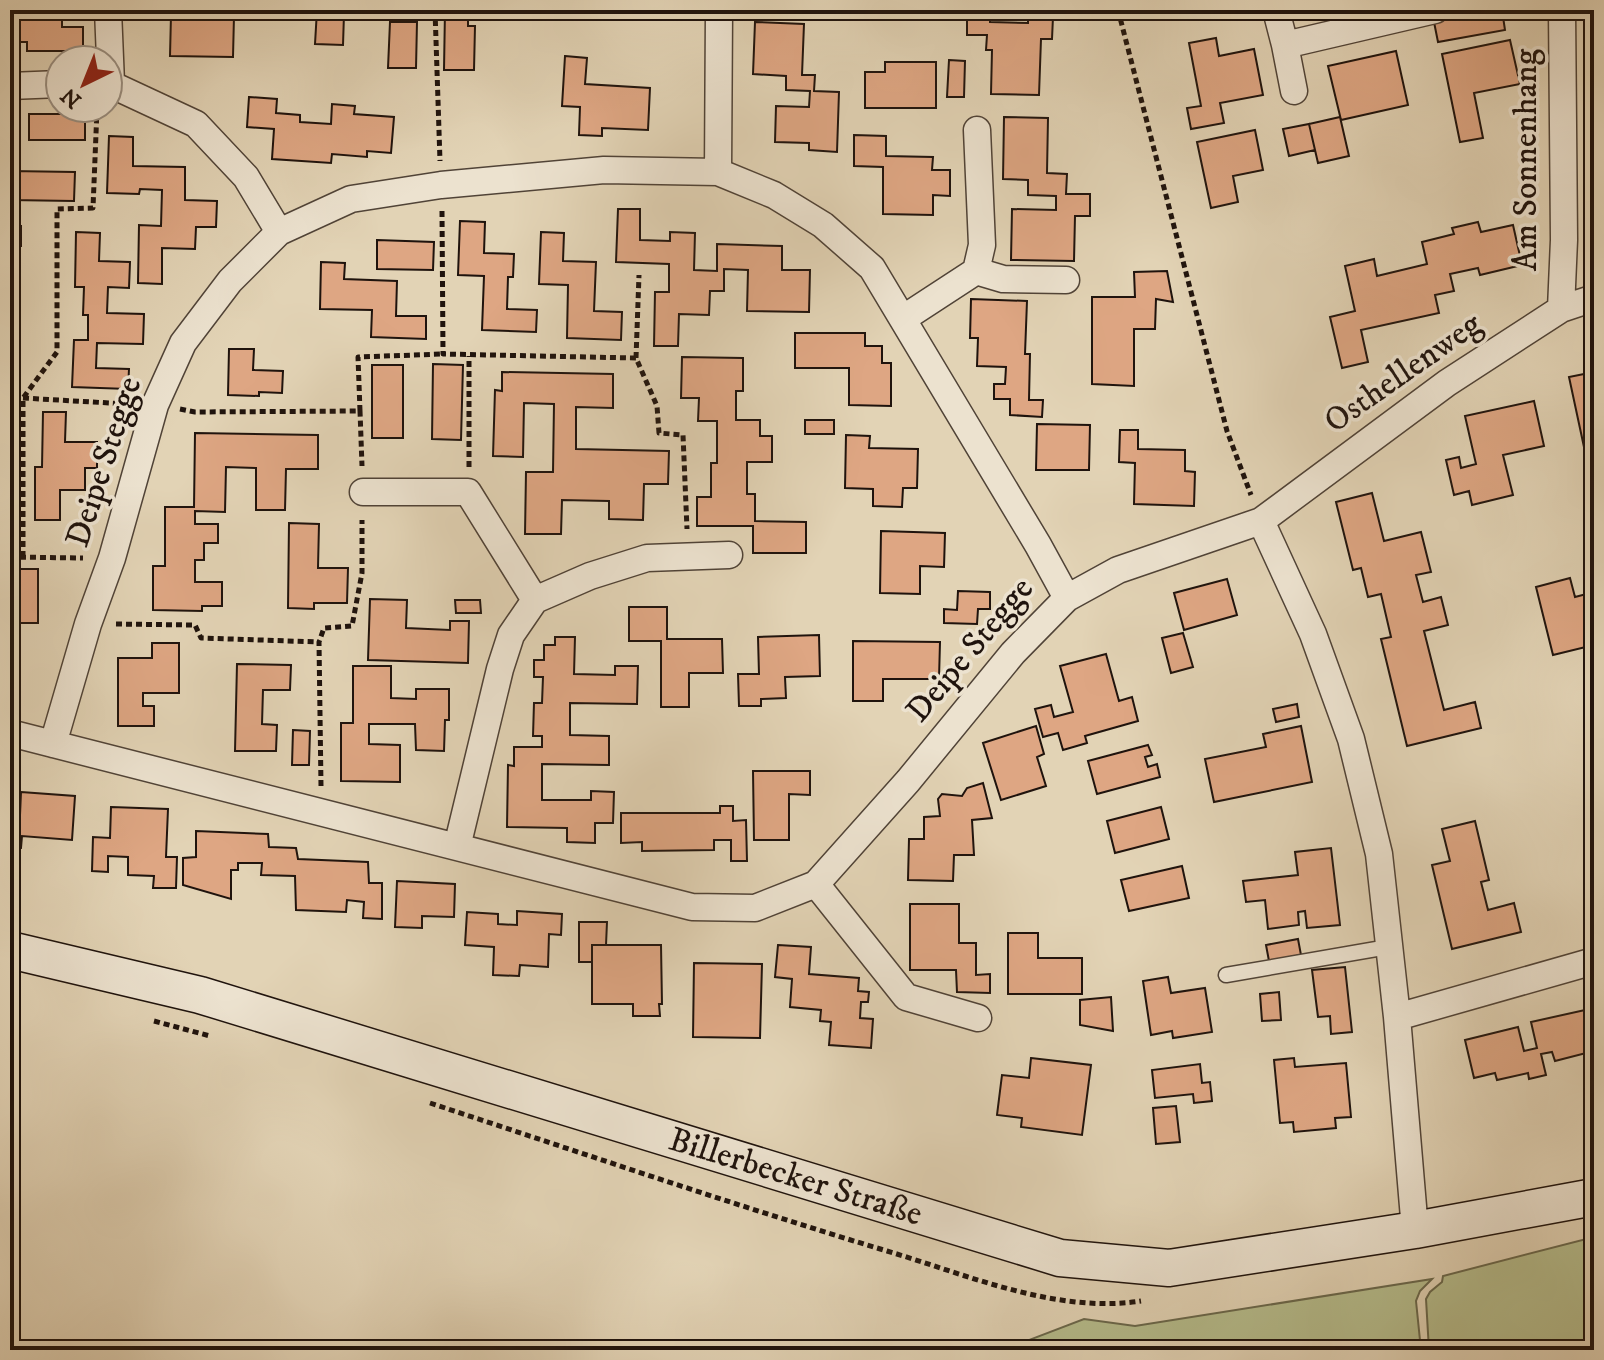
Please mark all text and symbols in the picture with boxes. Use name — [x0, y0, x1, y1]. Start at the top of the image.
north arrow — [44, 44, 124, 124]
street label: Am Sonnenhang — [1505, 48, 1547, 271]
text: N — [56, 81, 87, 114]
street label: Osthellenweg — [1316, 303, 1490, 443]
street label: Deipe Stegge — [57, 372, 151, 552]
street label: Deipe Stegge — [897, 569, 1043, 731]
street label: Billerbecker Straße — [664, 1119, 927, 1236]

